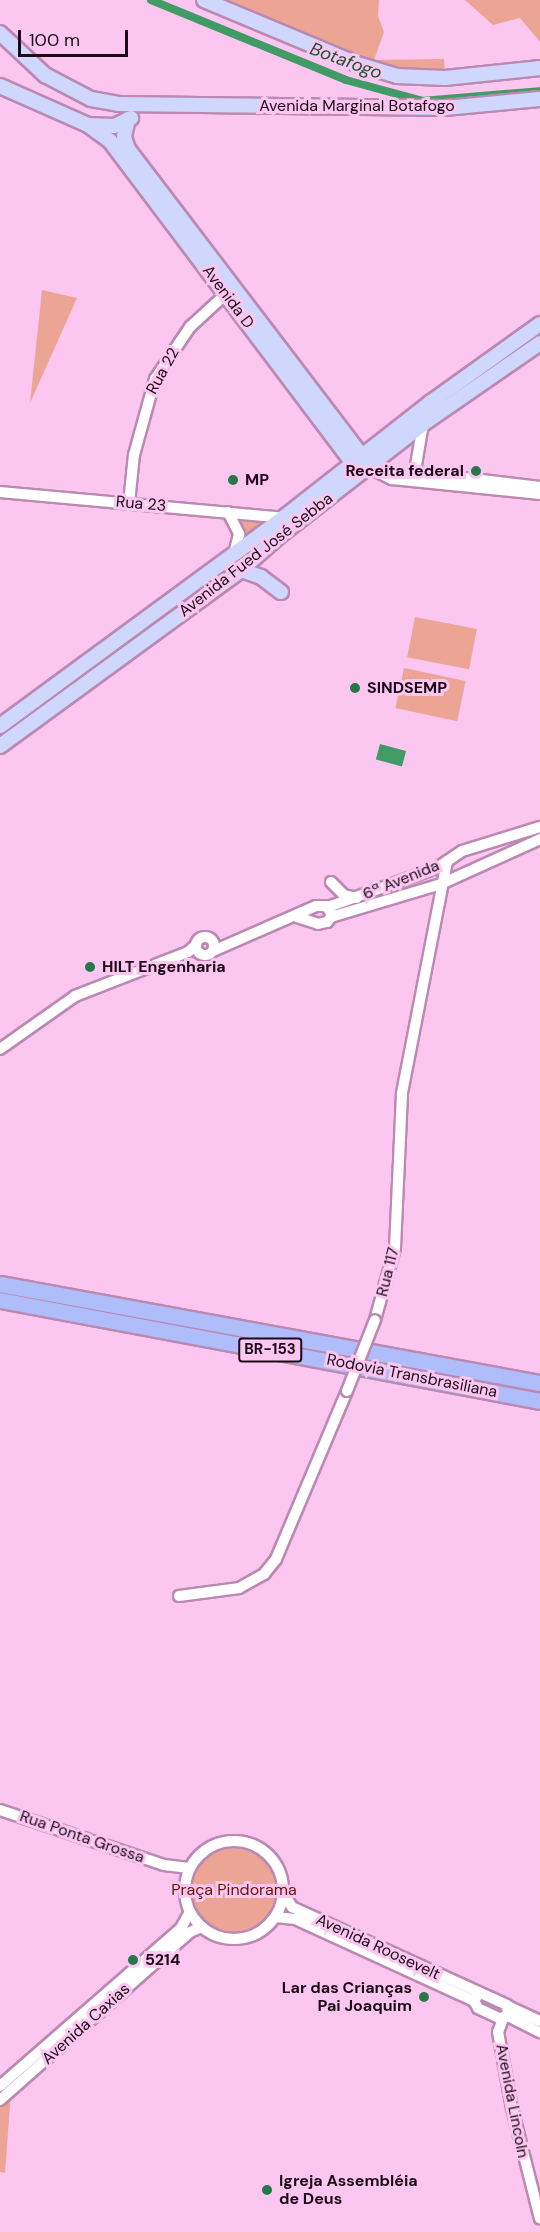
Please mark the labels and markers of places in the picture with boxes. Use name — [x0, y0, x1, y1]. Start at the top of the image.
place label: Receita federal — [345, 461, 464, 481]
marker: Receita federal — [469, 464, 483, 478]
place label: MP — [245, 470, 269, 490]
marker: MP — [226, 473, 240, 487]
place label: SINDSEMP — [367, 678, 447, 698]
marker: SINDSEMP — [348, 681, 362, 695]
place label: HILT Engenharia — [102, 957, 226, 977]
marker: HILT Engenharia — [83, 960, 97, 974]
place label: 5214 — [145, 1950, 180, 1970]
marker: 5214 — [126, 1953, 140, 1967]
place label: Lar das Crianças Pai Joaquim — [282, 1978, 412, 2016]
marker: Lar das Crianças Pai Joaquim — [417, 1990, 431, 2004]
place label: Igreja Assembléia de Deus — [279, 2171, 418, 2209]
marker: Igreja Assembléia de Deus — [260, 2183, 274, 2197]

